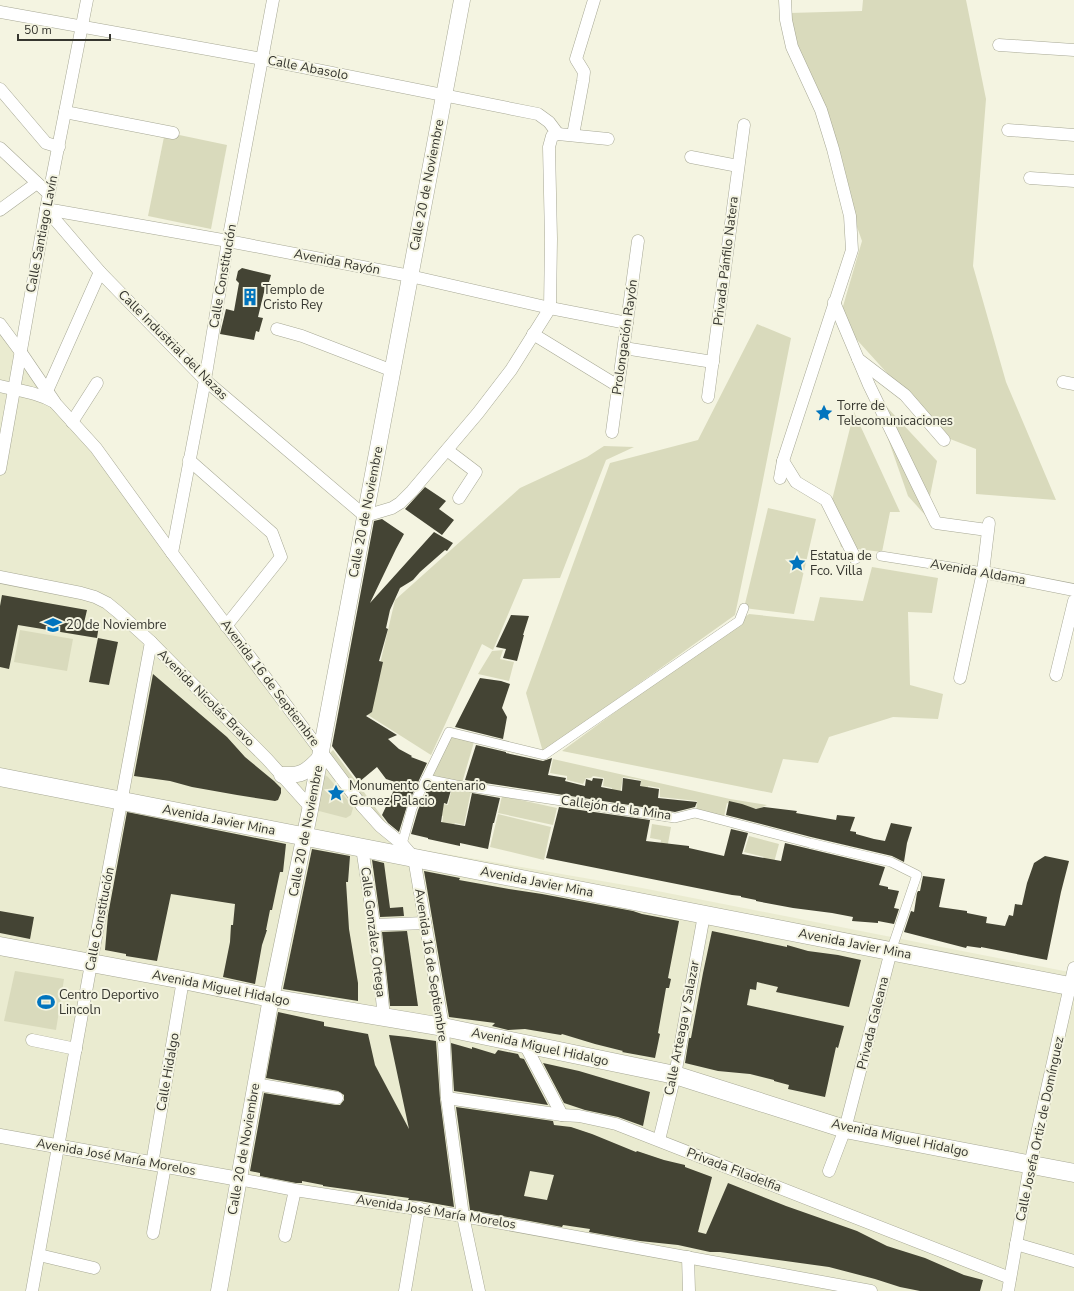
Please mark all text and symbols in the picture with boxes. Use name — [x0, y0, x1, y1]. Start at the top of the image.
scale bar — [18, 16, 110, 42]
text: 50 m — [24, 22, 52, 38]
street label: Calle Abasolo — [266, 51, 350, 85]
street label: Calle 20 de Noviembre — [405, 118, 449, 252]
street label: Calle Santiago Lavín — [22, 174, 62, 294]
street label: Privada Pánfilo Natera — [709, 195, 743, 327]
street label: Calle Constitución — [205, 223, 241, 329]
street label: Avenida Rayón — [292, 245, 382, 279]
street label: Prolongación Rayón — [608, 278, 642, 396]
place label: Templo de Cristo Rey — [263, 281, 324, 314]
street label: Calle Industrial del Nazas — [114, 286, 232, 404]
building icon: Templo de Cristo Rey — [240, 287, 260, 307]
place label: Torre de Telecomunicaciones — [837, 397, 953, 430]
place icon: Torre de Telecomunicaciones — [814, 403, 834, 423]
street label: Calle 20 de Noviembre — [344, 445, 388, 579]
place label: Estatua de Fco. Villa — [810, 547, 872, 580]
place icon: Estatua de Fco. Villa — [787, 553, 807, 573]
street label: Avenida Aldama — [929, 555, 1027, 589]
school or university icon: 20 de Noviembre — [43, 615, 63, 635]
place label: 20 de Noviembre — [66, 616, 166, 634]
street label: Avenida 16 de Septiembre — [216, 616, 324, 750]
street label: Avenida Nicolás Bravo — [153, 645, 259, 751]
street label: Calle 20 de Noviembre — [284, 764, 328, 898]
place label: Monumento Centenario Gomez Palacio — [349, 777, 486, 810]
place icon: Monumento Centenario Gomez Palacio — [326, 783, 346, 803]
street label: Callejón de la Mina — [560, 791, 672, 825]
street label: Avenida Javier Mina — [161, 800, 277, 840]
street label: Avenida Javier Mina — [479, 862, 595, 902]
street label: Calle Constitución — [81, 866, 119, 972]
street label: Calle González Ortega — [356, 866, 390, 998]
street label: Avenida 16 de Septiembre — [410, 887, 452, 1043]
street label: Avenida Javier Mina — [797, 924, 913, 964]
street label: Calle Arteaga y Salazar — [660, 959, 704, 1097]
street label: Avenida Miguel Hidalgo — [151, 966, 291, 1010]
street label: Privada Galeana — [853, 975, 893, 1071]
place label: Centro Deportivo Lincoln — [59, 986, 159, 1019]
sports icon: Centro Deportivo Lincoln — [36, 992, 56, 1012]
street label: Avenida Miguel Hidalgo — [470, 1024, 610, 1070]
street label: Calle Hidalgo — [152, 1031, 184, 1113]
street label: Calle Josefa Ortiz de Domínguez — [1012, 1035, 1068, 1223]
street label: Calle 20 de Noviembre — [224, 1082, 264, 1216]
street label: Avenida Miguel Hidalgo — [830, 1115, 970, 1161]
street label: Avenida José María Morelos — [35, 1134, 197, 1180]
street label: Privada Filadelfia — [684, 1144, 784, 1196]
street label: Avenida José María Morelos — [355, 1190, 517, 1234]

